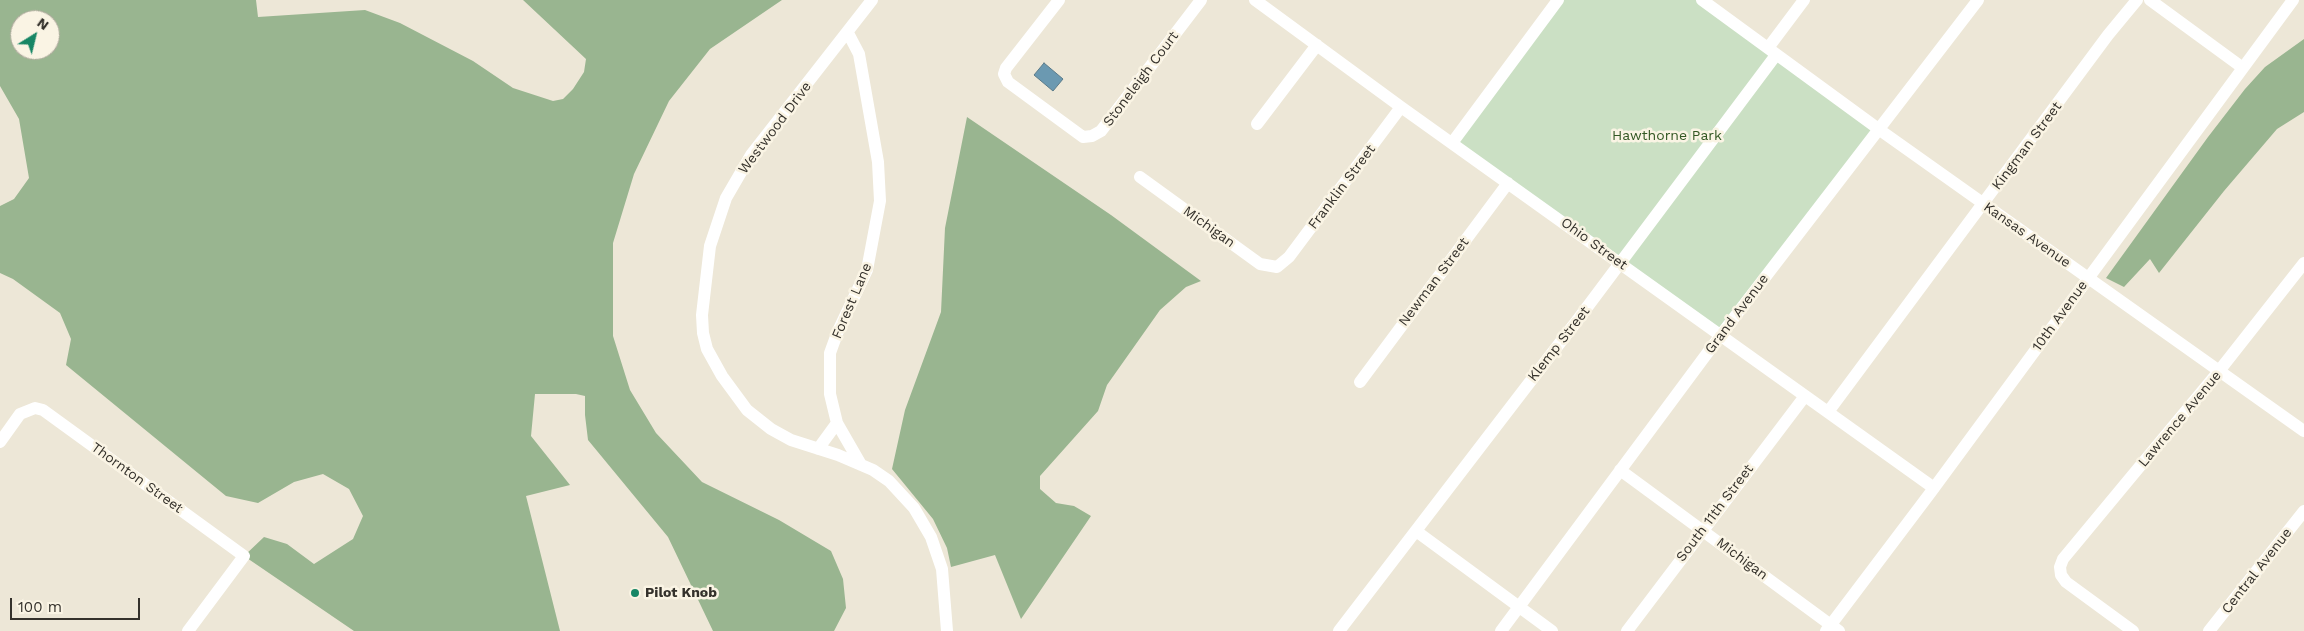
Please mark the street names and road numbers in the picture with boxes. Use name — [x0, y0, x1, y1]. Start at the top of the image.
street label: Stoneleigh Court — [1100, 28, 1182, 130]
street label: Westwood Drive — [735, 79, 815, 177]
street label: Kingman Street — [1988, 99, 2066, 193]
street label: Franklin Street — [1305, 141, 1379, 233]
street label: Kansas Avenue — [1980, 199, 2074, 271]
street label: Michigan — [1180, 203, 1238, 251]
street label: Ohio Street — [1557, 214, 1631, 274]
street label: Newman Street — [1395, 234, 1473, 330]
street label: Forest Lane — [828, 261, 876, 341]
street label: Grand Avenue — [1702, 271, 1772, 357]
street label: 10th Avenue — [2029, 277, 2091, 355]
street label: Klemp Street — [1524, 303, 1594, 385]
street label: Lawrence Avenue — [2135, 368, 2225, 470]
street label: Thornton Street — [88, 439, 186, 517]
street label: South 11th Street — [1673, 461, 1757, 565]
street label: Central Avenue — [2218, 525, 2296, 617]
street label: Michigan — [1713, 534, 1771, 584]

